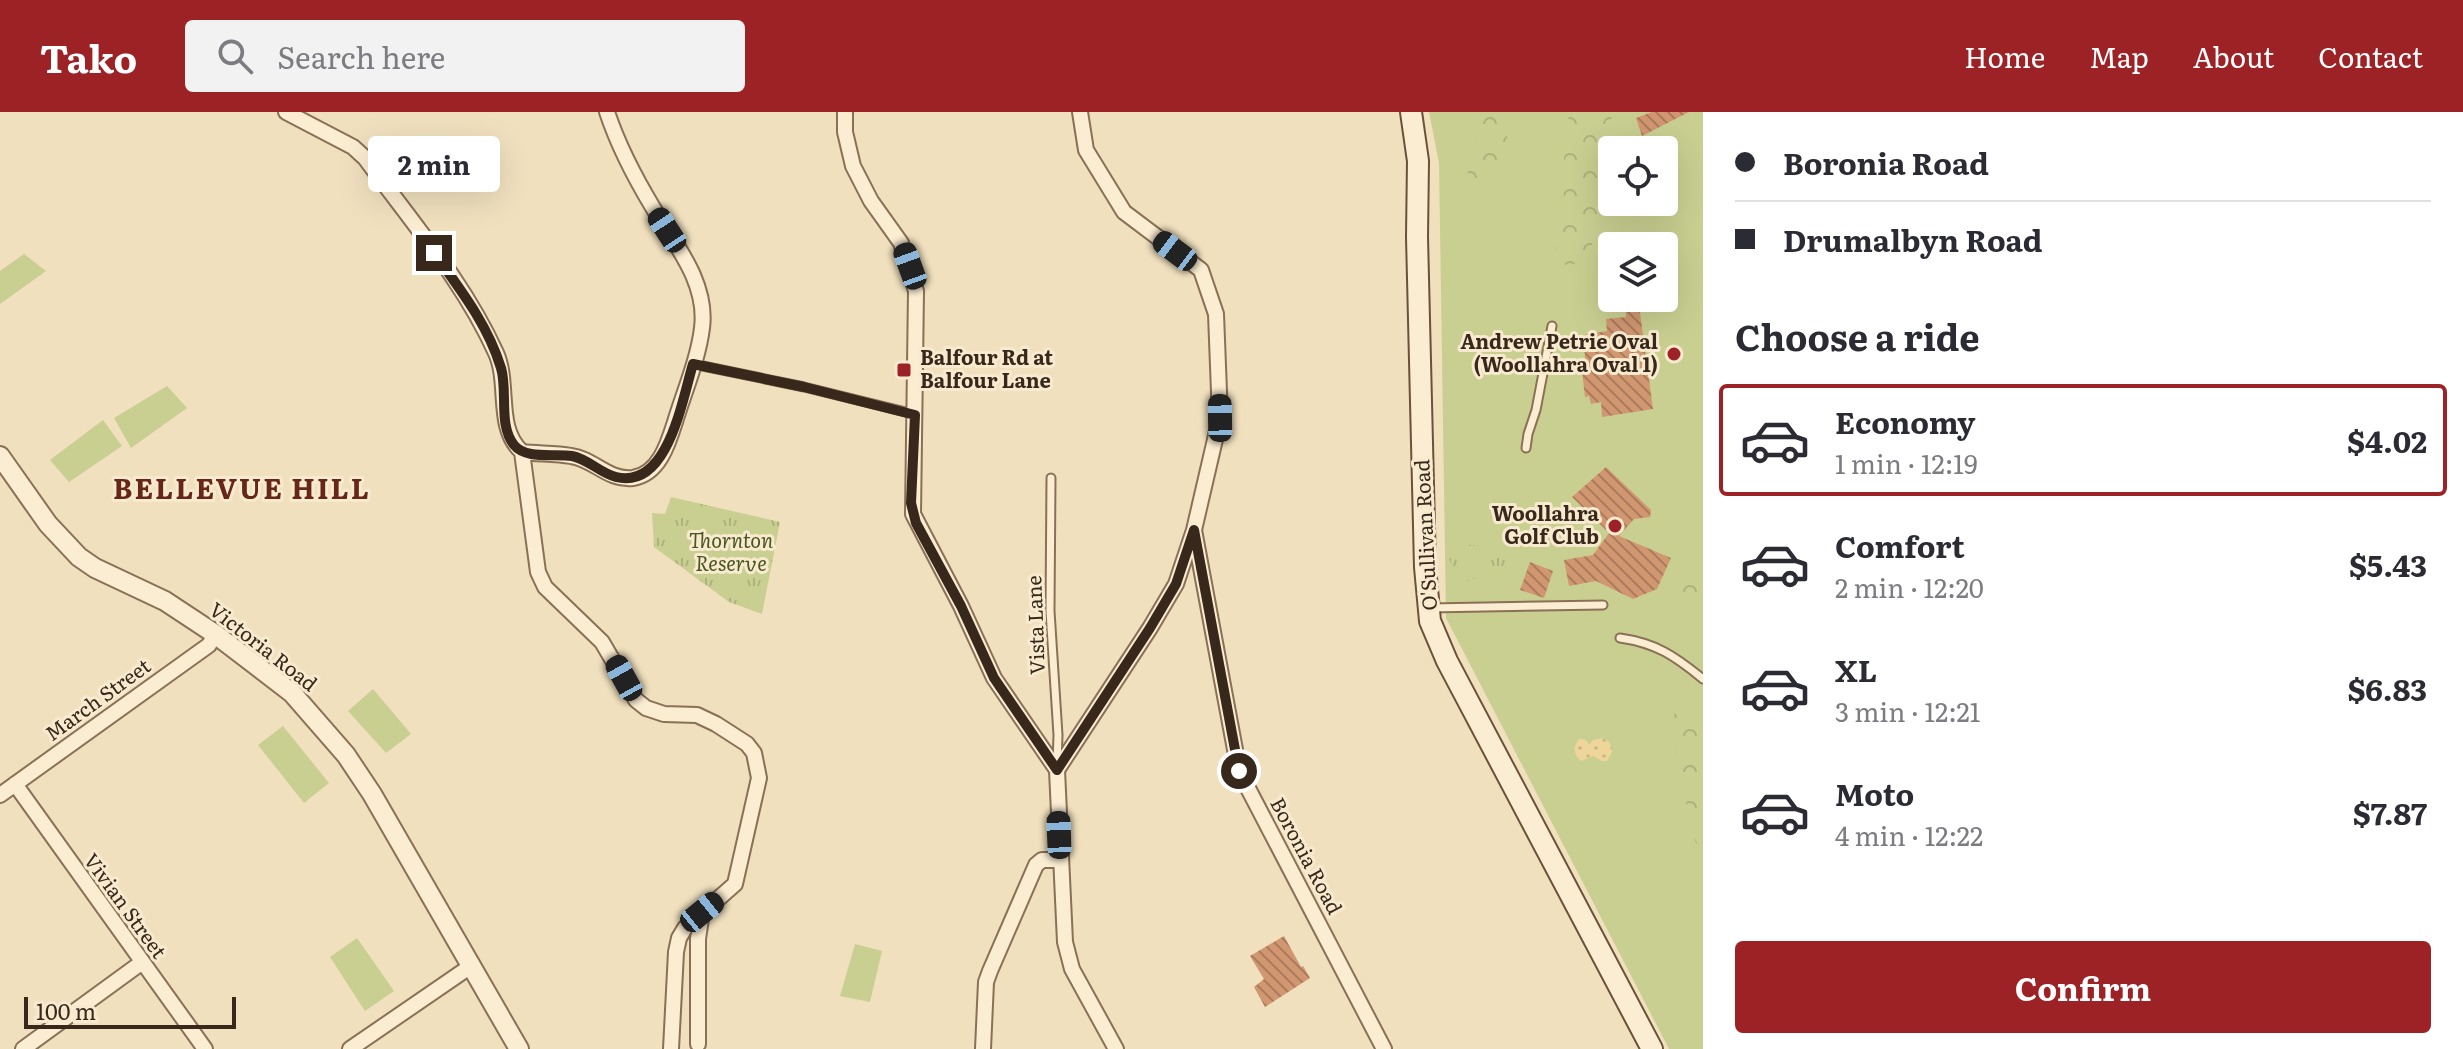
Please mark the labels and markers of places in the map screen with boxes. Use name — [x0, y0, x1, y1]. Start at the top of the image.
place label: Andrew Petrie Oval (Woollahra Oval 1) — [1460, 325, 1658, 378]
place label: Balfour Rd at Balfour Lane — [920, 341, 1053, 394]
marker: Andrew Petrie Oval (Woollahra Oval 1) — [1665, 345, 1683, 363]
marker: Balfour Rd at Balfour Lane — [895, 361, 913, 379]
place label: Woollahra Golf Club — [1492, 497, 1599, 550]
marker: Woollahra Golf Club — [1606, 517, 1624, 535]

